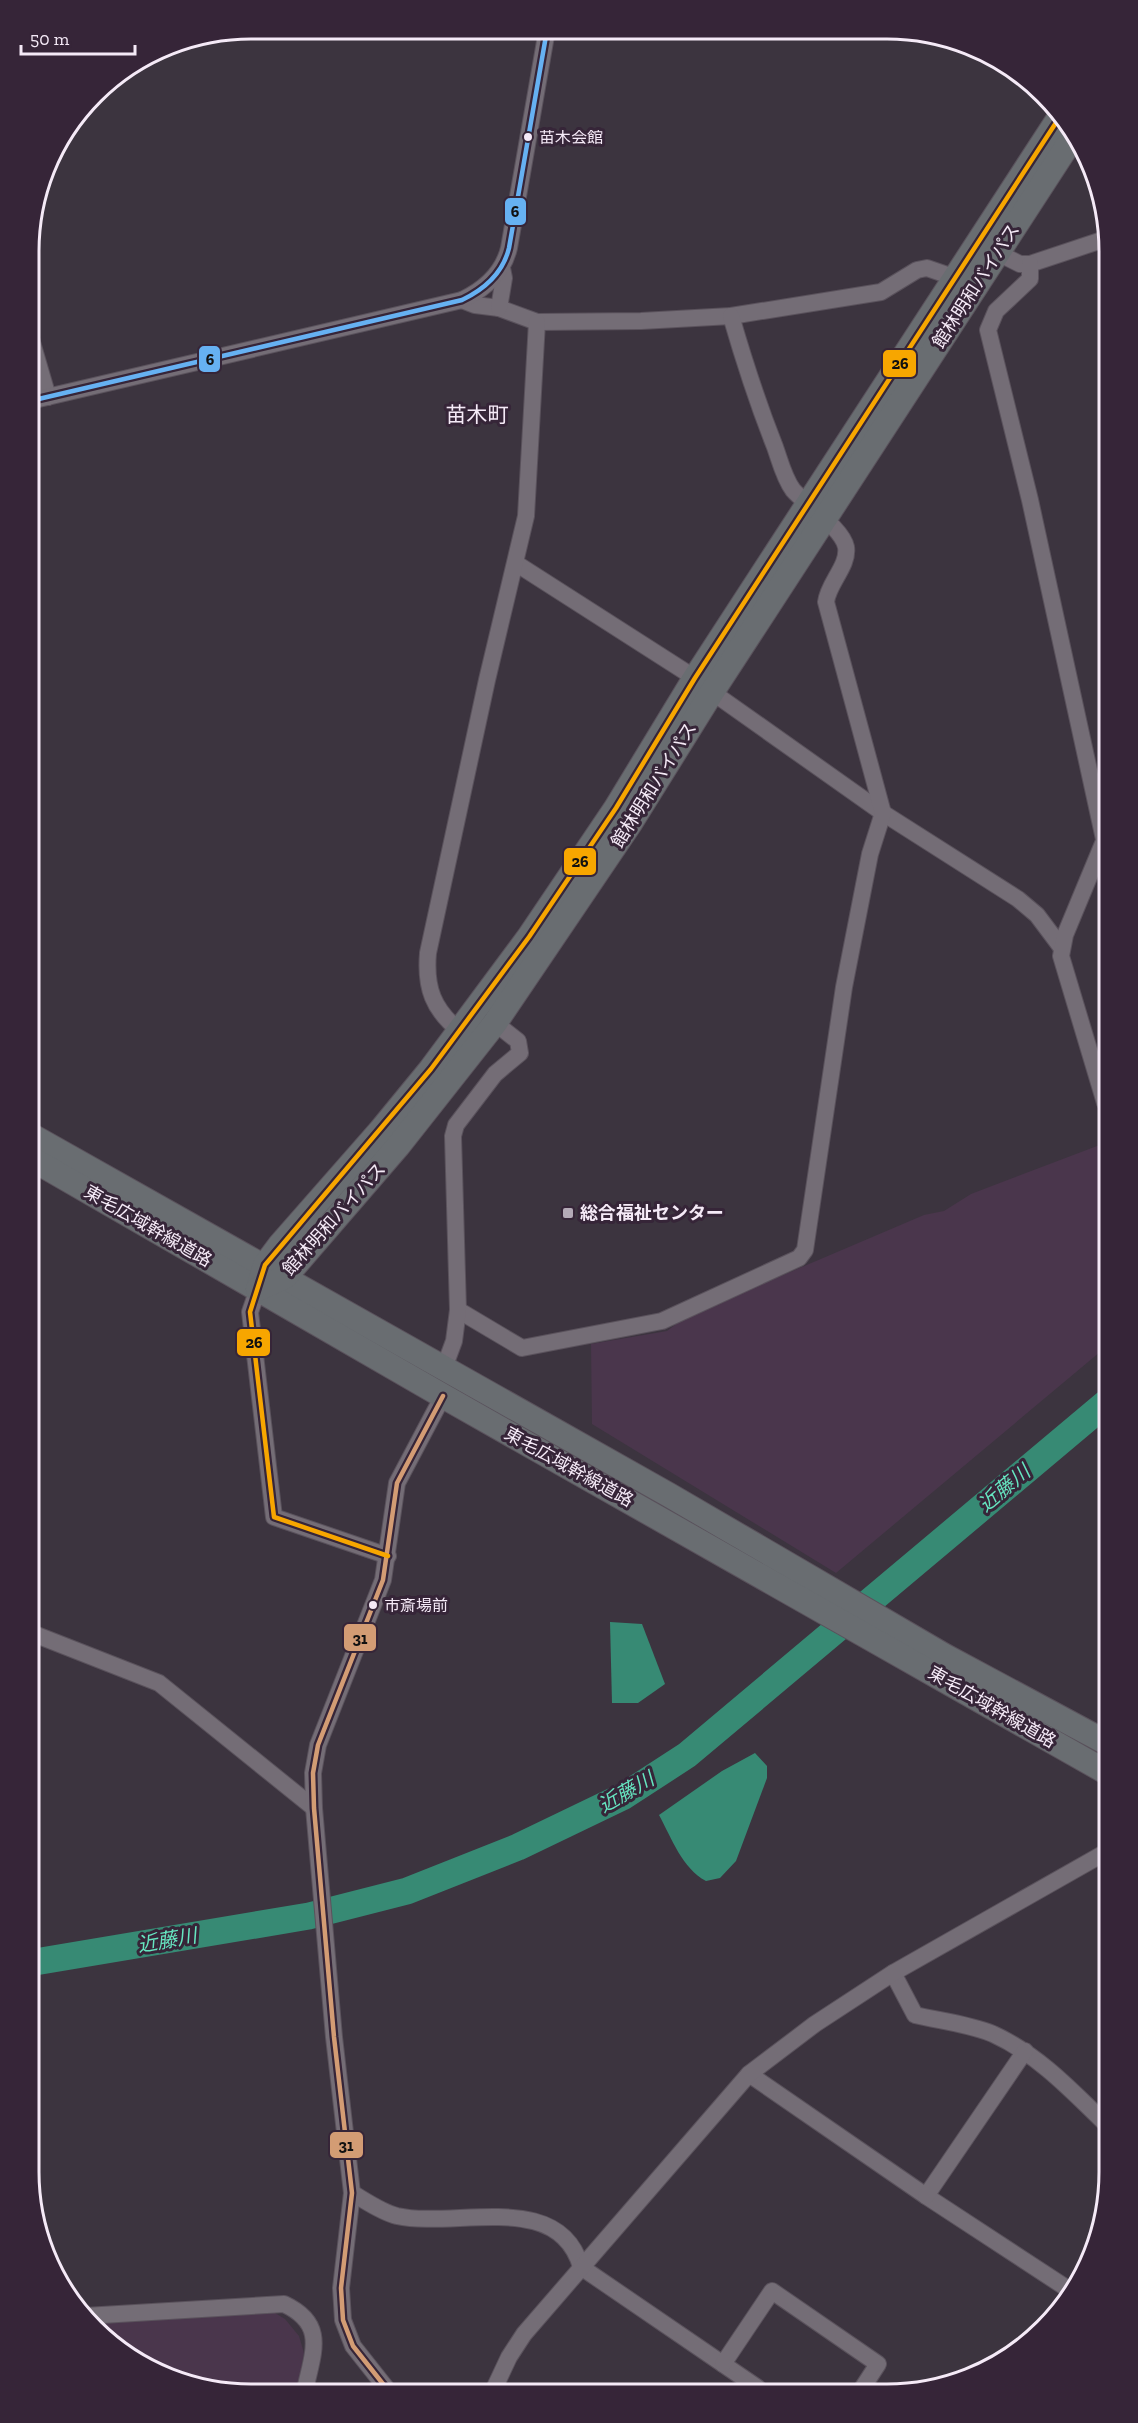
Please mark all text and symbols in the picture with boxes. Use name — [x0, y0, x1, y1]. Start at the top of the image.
scale bar — [21, 18, 135, 56]
text: 50 m — [30, 28, 70, 50]
place label: 苗木会館 — [539, 128, 603, 147]
marker: 苗木会館 — [522, 131, 534, 143]
line badge: 6 — [504, 197, 527, 226]
text: 6 — [511, 202, 520, 221]
street label: 館林明和バイパス — [928, 220, 1024, 352]
line badge: 6 — [198, 345, 221, 373]
line badge: 26 — [882, 349, 917, 378]
text: 6 — [206, 350, 215, 369]
text: 26 — [891, 354, 909, 373]
district label: 苗木町 — [446, 402, 509, 427]
street label: 館林明和バイパス — [607, 718, 701, 852]
line badge: 26 — [563, 847, 597, 876]
text: 26 — [571, 852, 589, 871]
street label: 館林明和バイパス — [278, 1158, 390, 1280]
street label: 東毛広域幹線道路 — [80, 1180, 216, 1272]
place label: 総合福祉センター — [580, 1202, 724, 1224]
marker: 総合福祉センター — [561, 1206, 575, 1220]
line badge: 26 — [236, 1328, 271, 1357]
text: 26 — [245, 1333, 263, 1352]
street label: 東毛広域幹線道路 — [501, 1422, 637, 1512]
water label: 近藤川 — [973, 1458, 1036, 1516]
place label: 市斎場前 — [384, 1596, 448, 1615]
marker: 市斎場前 — [367, 1599, 379, 1611]
line badge: 31 — [343, 1623, 377, 1652]
text: 31 — [353, 1629, 368, 1648]
street label: 東毛広域幹線道路 — [924, 1661, 1060, 1753]
water label: 近藤川 — [594, 1766, 660, 1817]
water label: 近藤川 — [135, 1923, 201, 1957]
line badge: 31 — [329, 2131, 364, 2159]
text: 31 — [339, 2136, 354, 2155]

